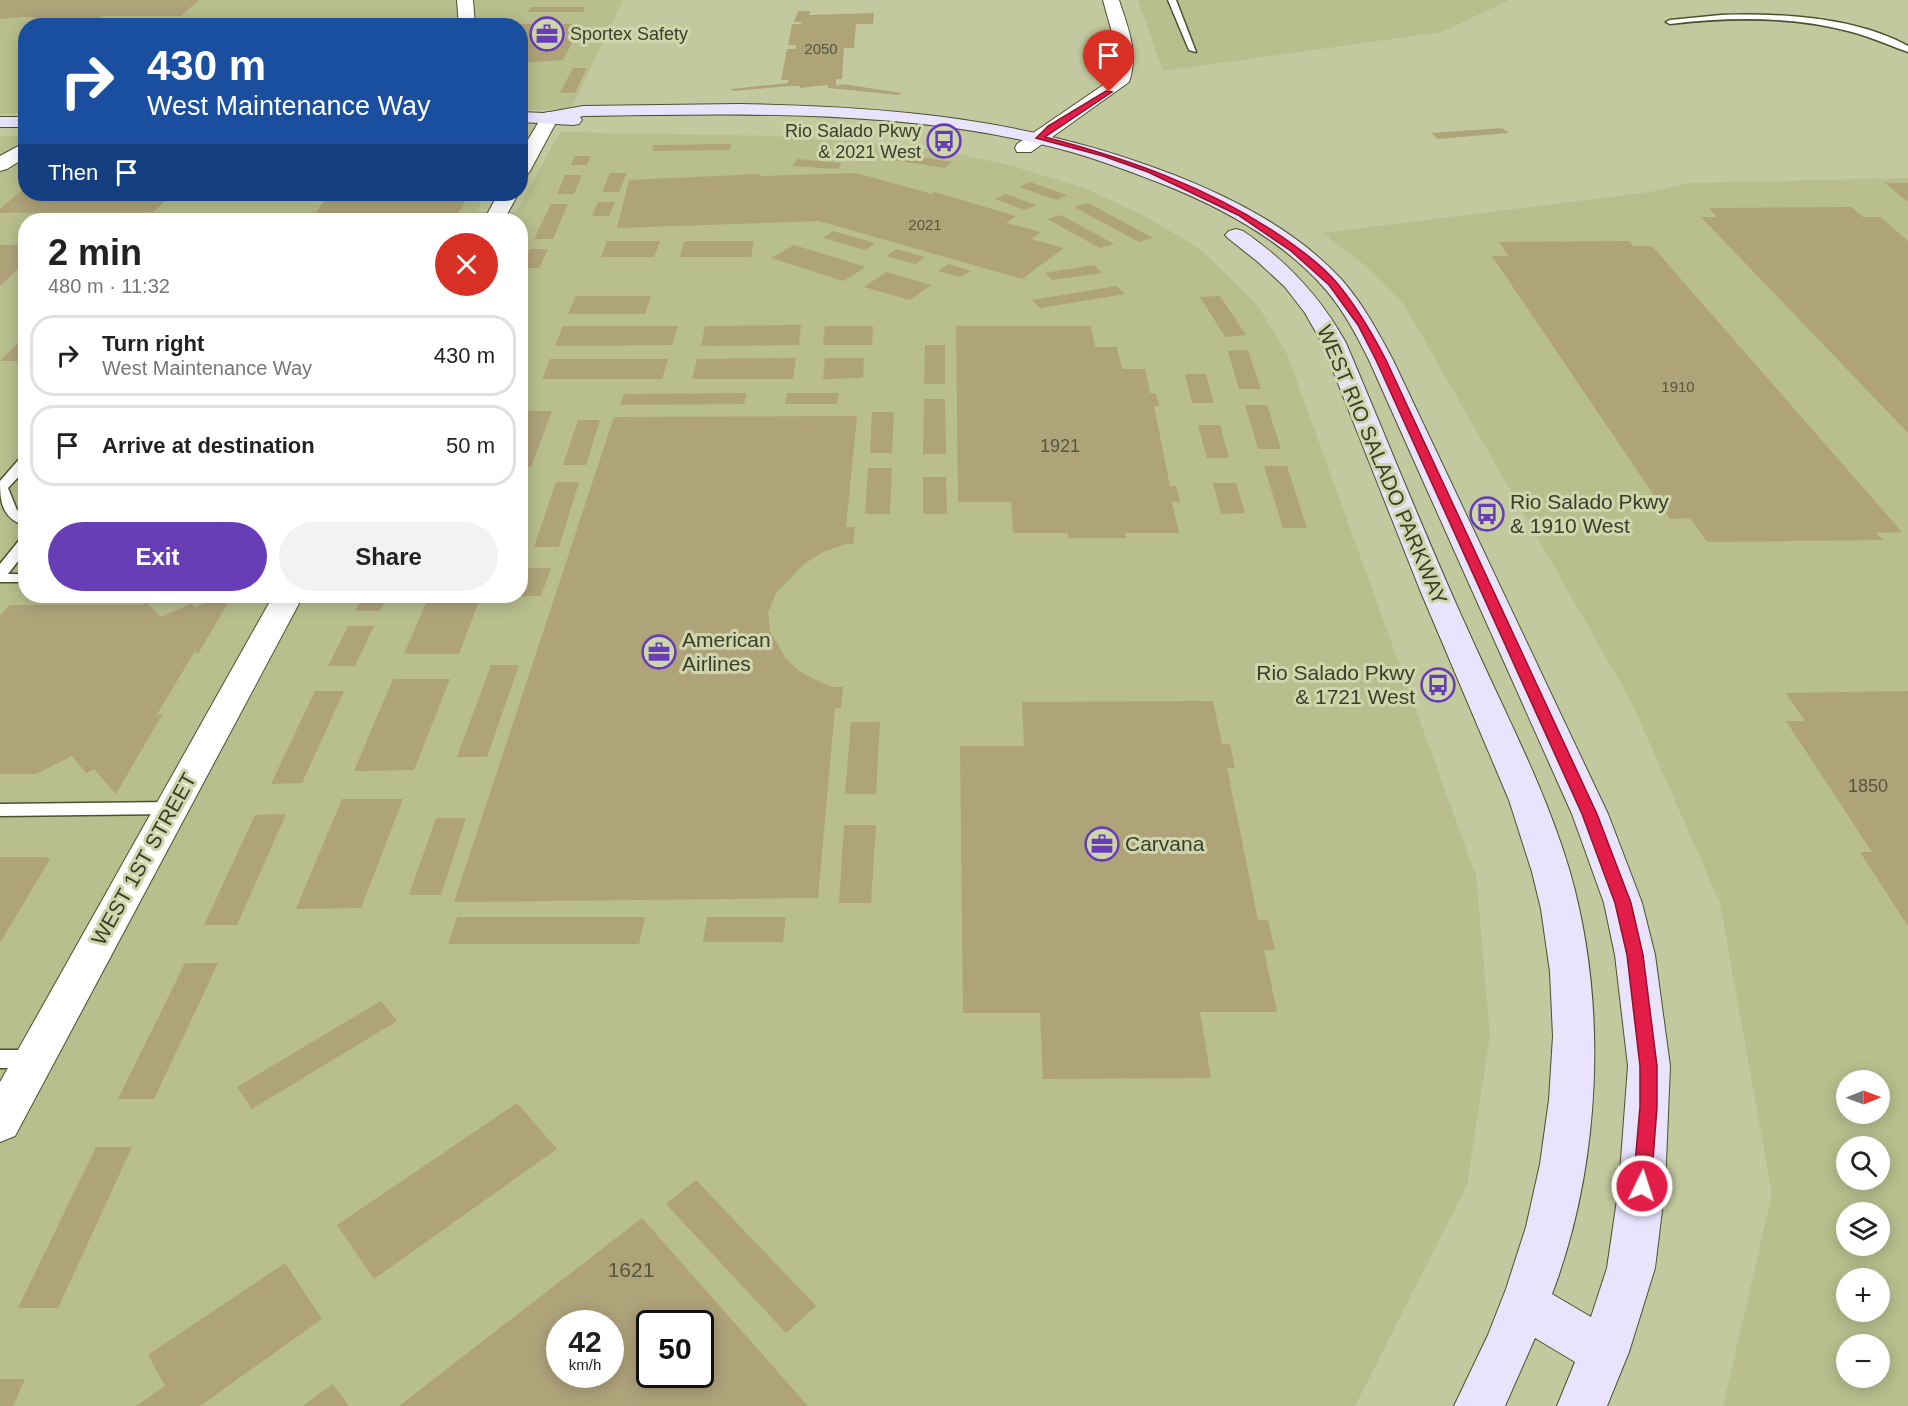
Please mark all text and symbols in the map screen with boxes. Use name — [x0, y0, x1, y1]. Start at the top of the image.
office icon: Sportex Safety — [529, 16, 565, 52]
place label: Sportex Safety — [570, 24, 688, 44]
pin — [1083, 30, 1134, 92]
icon: arrive — [1092, 39, 1125, 72]
house number: 2050 — [804, 40, 838, 57]
icon: right — [48, 42, 126, 120]
text: 430 m — [147, 42, 266, 89]
text: West Maintenance Way — [147, 91, 431, 121]
place label: Rio Salado Pkwy & 2021 West — [785, 121, 921, 162]
bus stop icon: Rio Salado Pkwy & 2021 West — [926, 123, 962, 159]
icon: arrive — [110, 156, 143, 189]
text: Then — [48, 160, 98, 185]
house number: 2021 — [908, 216, 942, 233]
text: 2 min — [48, 232, 142, 273]
button: close — [435, 233, 498, 296]
text: 480 m · 11:32 — [48, 275, 170, 297]
street label: WEST RIO SALADO PARKWAY — [1313, 322, 1452, 608]
text: Turn right — [102, 331, 204, 356]
icon: right — [51, 339, 84, 372]
text: 430 m — [434, 343, 495, 368]
text: West Maintenance Way — [102, 357, 312, 379]
house number: 1910 — [1661, 378, 1695, 395]
icon: arrive — [51, 429, 84, 462]
text: Arrive at destination — [102, 433, 315, 458]
text: 50 m — [446, 433, 495, 458]
house number: 1921 — [1040, 436, 1080, 456]
place label: Rio Salado Pkwy & 1910 West — [1510, 490, 1669, 537]
bus stop icon: Rio Salado Pkwy & 1910 West — [1469, 496, 1505, 532]
button: Exit — [48, 522, 267, 591]
button: Share — [279, 522, 498, 591]
place label: American Airlines — [682, 628, 771, 675]
office icon: American Airlines — [641, 634, 677, 670]
place label: Rio Salado Pkwy & 1721 West — [1256, 661, 1415, 708]
bus stop icon: Rio Salado Pkwy & 1721 West — [1420, 667, 1456, 703]
street label: WEST 1ST STREET — [87, 769, 200, 949]
house number: 1850 — [1848, 776, 1888, 796]
office icon: Carvana — [1084, 826, 1120, 862]
place label: Carvana — [1125, 832, 1205, 855]
north arrow — [1836, 1070, 1890, 1124]
map controls — [1836, 1070, 1890, 1388]
button: search — [1836, 1136, 1890, 1190]
position arrow — [1610, 1154, 1674, 1218]
button: layers — [1836, 1202, 1890, 1256]
house number: 1621 — [608, 1258, 654, 1281]
button: + — [1836, 1268, 1890, 1322]
speed limit sign: 50 — [636, 1310, 714, 1388]
text: 42 — [568, 1325, 602, 1358]
button: − — [1836, 1334, 1890, 1388]
text: km/h — [569, 1356, 601, 1373]

